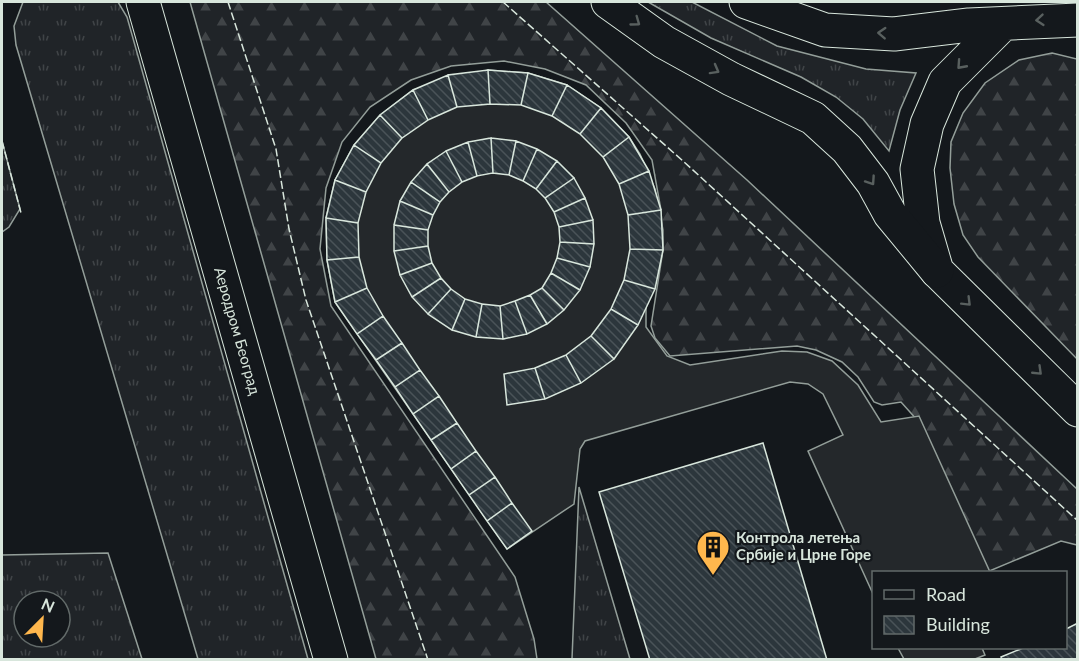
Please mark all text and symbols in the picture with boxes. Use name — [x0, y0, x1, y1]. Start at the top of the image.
one-way arrow — [1036, 13, 1045, 26]
one-way arrow — [629, 15, 640, 26]
one-way arrow — [877, 26, 886, 39]
one-way arrow — [957, 58, 968, 69]
one-way arrow — [709, 63, 719, 74]
one-way arrow — [864, 175, 875, 186]
street label: Аеродром Београд — [211, 265, 265, 397]
one-way arrow — [960, 295, 971, 306]
one-way arrow — [1030, 364, 1041, 375]
place label: Контрола летења Србије и Црне Горе — [736, 528, 871, 563]
building icon: Контрола летења Србије и Црне Горе — [695, 529, 731, 576]
legend — [872, 571, 1067, 649]
text: Road — [926, 583, 966, 605]
north arrow — [12, 589, 72, 649]
text: N — [39, 594, 58, 616]
text: Building — [926, 613, 990, 635]

